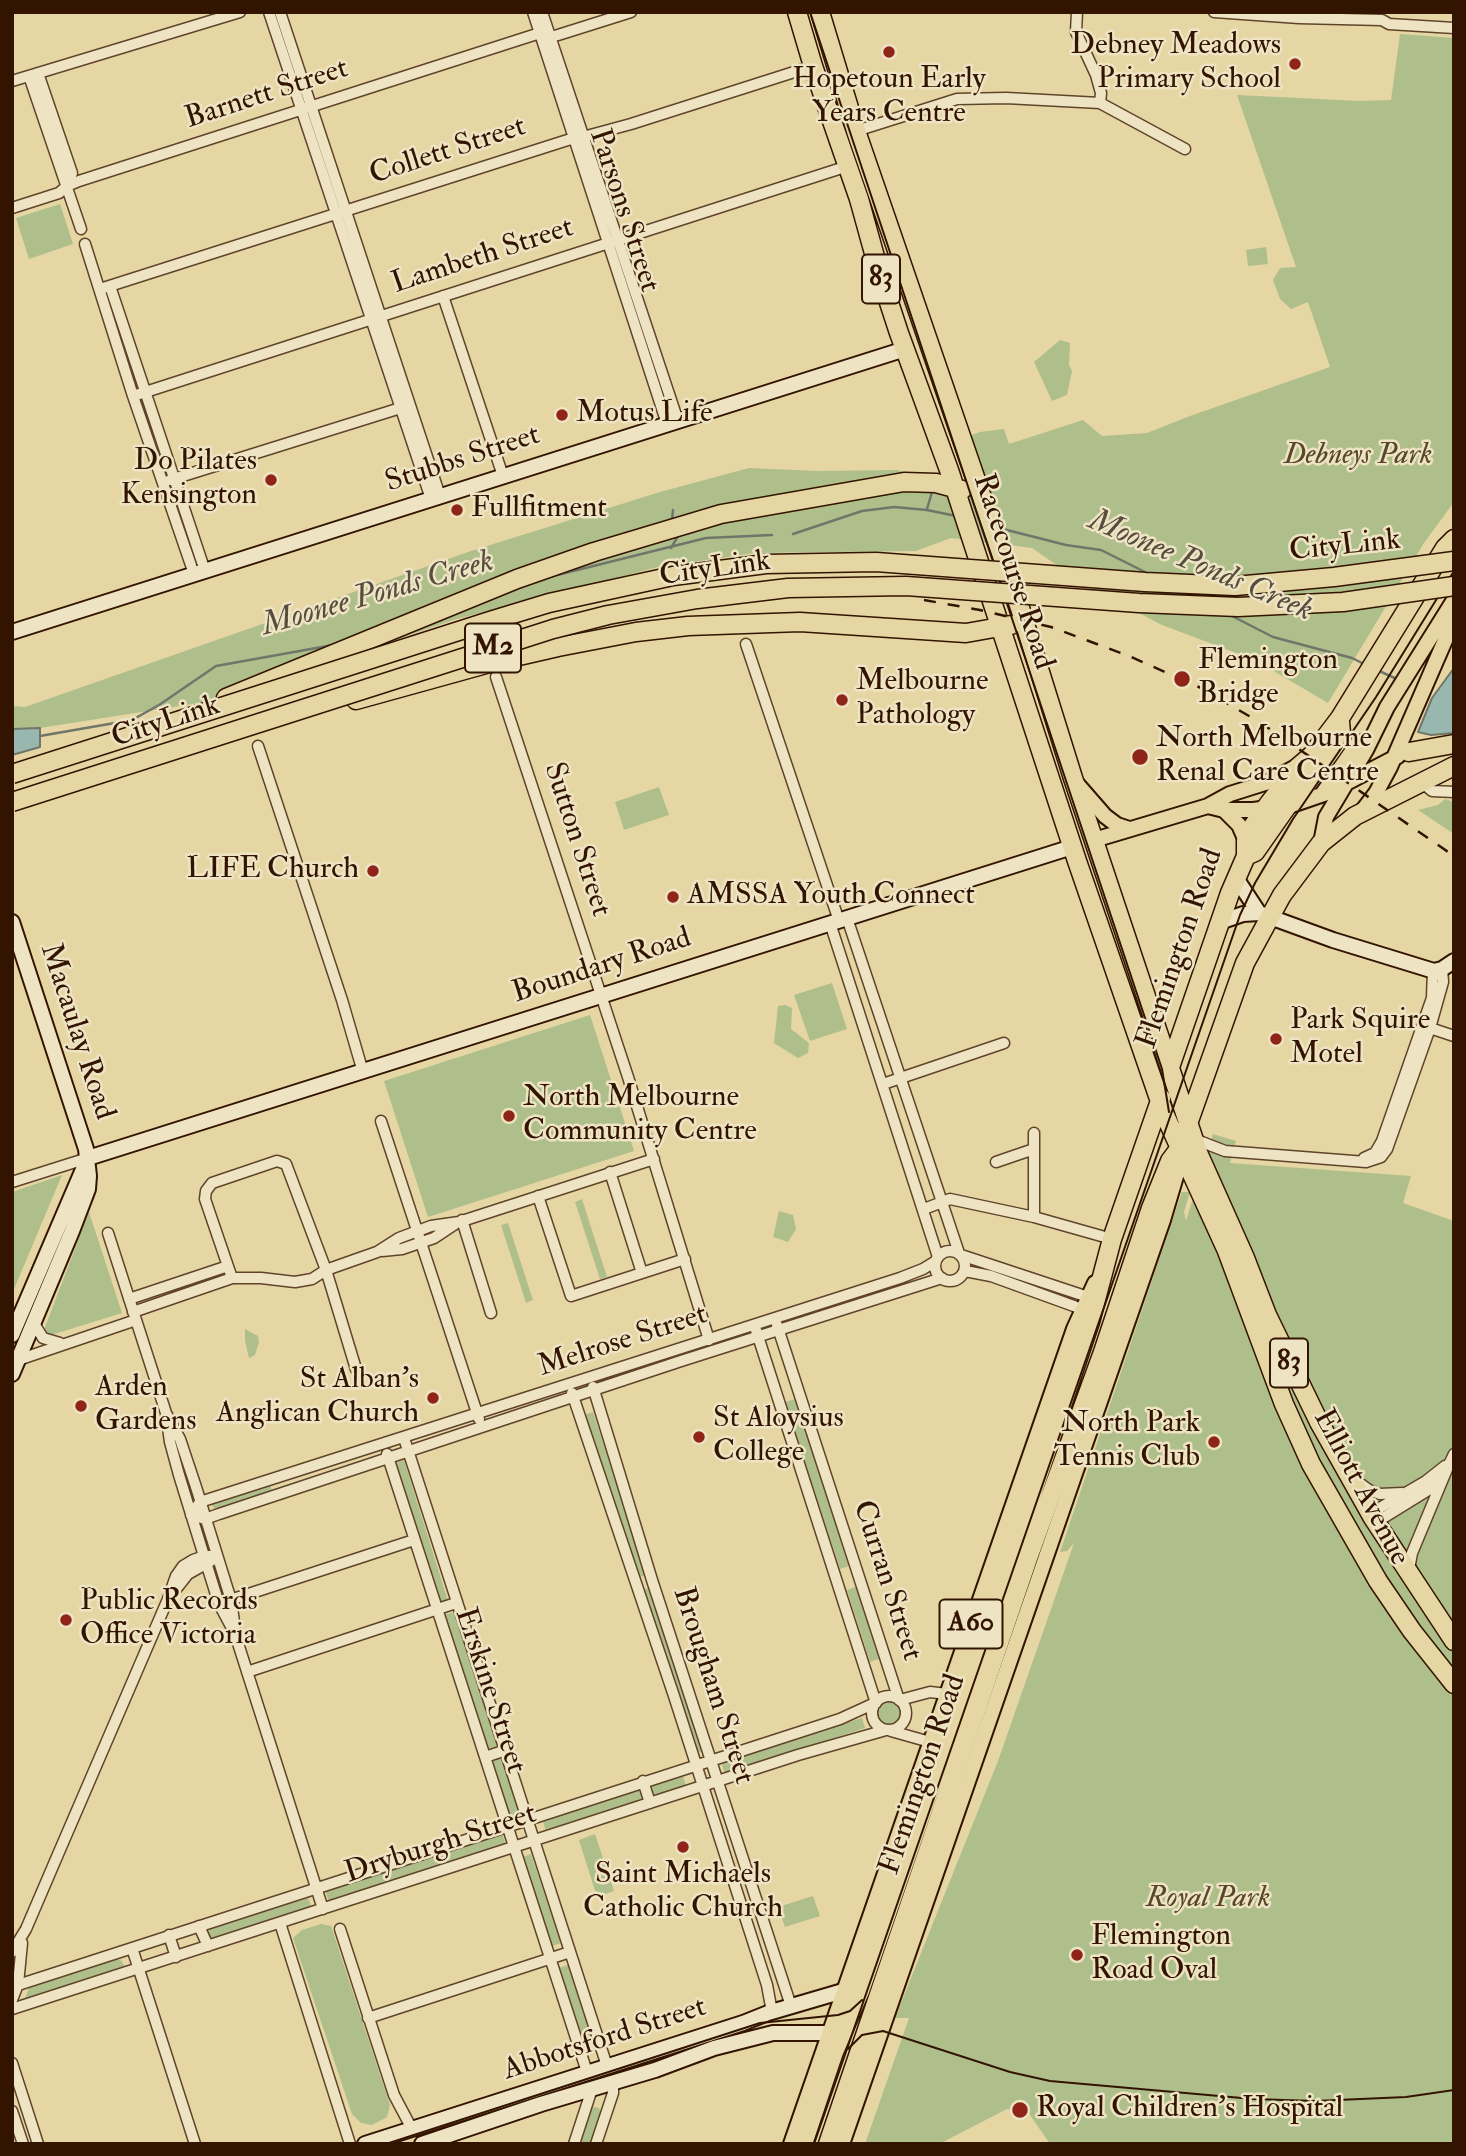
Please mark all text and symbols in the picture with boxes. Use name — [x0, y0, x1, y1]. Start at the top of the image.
place label: Debney Meadows Primary School — [1071, 29, 1281, 100]
marker: Hopetoun Early Years Centre — [881, 44, 897, 60]
street label: Barnett Street — [181, 52, 353, 138]
marker: Debney Meadows Primary School — [1287, 56, 1303, 72]
place label: Hopetoun Early Years Centre — [792, 63, 986, 134]
street label: Collett Street — [365, 110, 531, 194]
street label: Parsons Street — [580, 125, 666, 297]
street label: Lambeth Street — [388, 211, 578, 303]
road number: 83 — [862, 254, 900, 304]
place label: Motus Life — [576, 397, 713, 433]
marker: Motus Life — [554, 407, 570, 423]
street label: Stubbs Street — [381, 418, 545, 502]
park label: Debneys Park — [1284, 439, 1432, 475]
place label: Do Pilates Kensington — [120, 445, 257, 516]
street label: Racecourse Road — [963, 470, 1061, 674]
marker: Do Pilates Kensington — [263, 472, 279, 488]
place label: Fullfitment — [471, 492, 607, 528]
marker: Fullfitment — [449, 502, 465, 518]
water label: Moonee Ponds Creek — [1082, 503, 1318, 631]
street label: CityLink — [1288, 523, 1402, 571]
water label: Moonee Ponds Creek — [258, 544, 498, 646]
street label: CityLink — [657, 544, 773, 596]
road number: M2 — [465, 624, 521, 672]
place label: Flemington Bridge — [1198, 644, 1338, 714]
place label: Melbourne Pathology — [856, 665, 988, 736]
marker: Flemington Bridge — [1172, 669, 1192, 689]
street label: CityLink — [107, 689, 225, 757]
marker: Melbourne Pathology — [834, 692, 850, 708]
place label: North Melbourne Renal Care Centre — [1156, 722, 1379, 792]
marker: North Melbourne Renal Care Centre — [1130, 747, 1150, 767]
street label: Sutton Street — [534, 758, 618, 922]
street label: Flemington Road — [1130, 844, 1232, 1054]
place label: LIFE Church — [186, 853, 359, 889]
marker: LIFE Church — [365, 863, 381, 879]
place label: AMSSA Youth Connect — [687, 879, 975, 915]
marker: AMSSA Youth Connect — [665, 889, 681, 905]
street label: Boundary Road — [508, 921, 696, 1013]
street label: Macaulay Road — [31, 939, 121, 1125]
place label: Park Squire Motel — [1290, 1004, 1430, 1074]
marker: Park Squire Motel — [1268, 1031, 1284, 1047]
place label: North Melbourne Community Centre — [523, 1081, 757, 1152]
marker: North Melbourne Community Centre — [501, 1108, 517, 1124]
street label: Melrose Street — [534, 1298, 712, 1386]
road number: 83 — [1270, 1338, 1308, 1388]
place label: St Alban's Anglican Church — [216, 1363, 419, 1434]
place label: Arden Gardens — [95, 1371, 197, 1442]
marker: St Alban's Anglican Church — [425, 1390, 441, 1406]
marker: Arden Gardens — [73, 1398, 89, 1414]
place label: St Aloysius College — [713, 1402, 844, 1472]
street label: Elliott Avenue — [1304, 1404, 1416, 1572]
place label: North Park Tennis Club — [1054, 1407, 1200, 1478]
marker: St Aloysius College — [691, 1429, 707, 1445]
marker: North Park Tennis Club — [1206, 1434, 1222, 1450]
street label: Curran Street — [843, 1496, 929, 1666]
street label: Brougham Street — [663, 1583, 761, 1789]
place label: Public Records Office Victoria — [80, 1585, 258, 1656]
road number: A60 — [940, 1600, 1002, 1648]
street label: Erskine Street — [445, 1604, 533, 1778]
marker: Public Records Office Victoria — [58, 1612, 74, 1628]
street label: Flemington Road — [873, 1670, 975, 1880]
street label: Dryburgh Street — [341, 1797, 541, 1893]
marker: Saint Michaels Catholic Church — [675, 1839, 691, 1855]
place label: Saint Michaels Catholic Church — [583, 1858, 783, 1928]
park label: Royal Park — [1146, 1882, 1270, 1918]
place label: Flemington Road Oval — [1091, 1920, 1231, 1990]
marker: Flemington Road Oval — [1069, 1947, 1085, 1963]
street label: Abbotsford Street — [499, 1990, 711, 2090]
place label: Royal Children's Hospital — [1036, 2092, 1343, 2128]
marker: Royal Children's Hospital — [1010, 2100, 1030, 2120]

